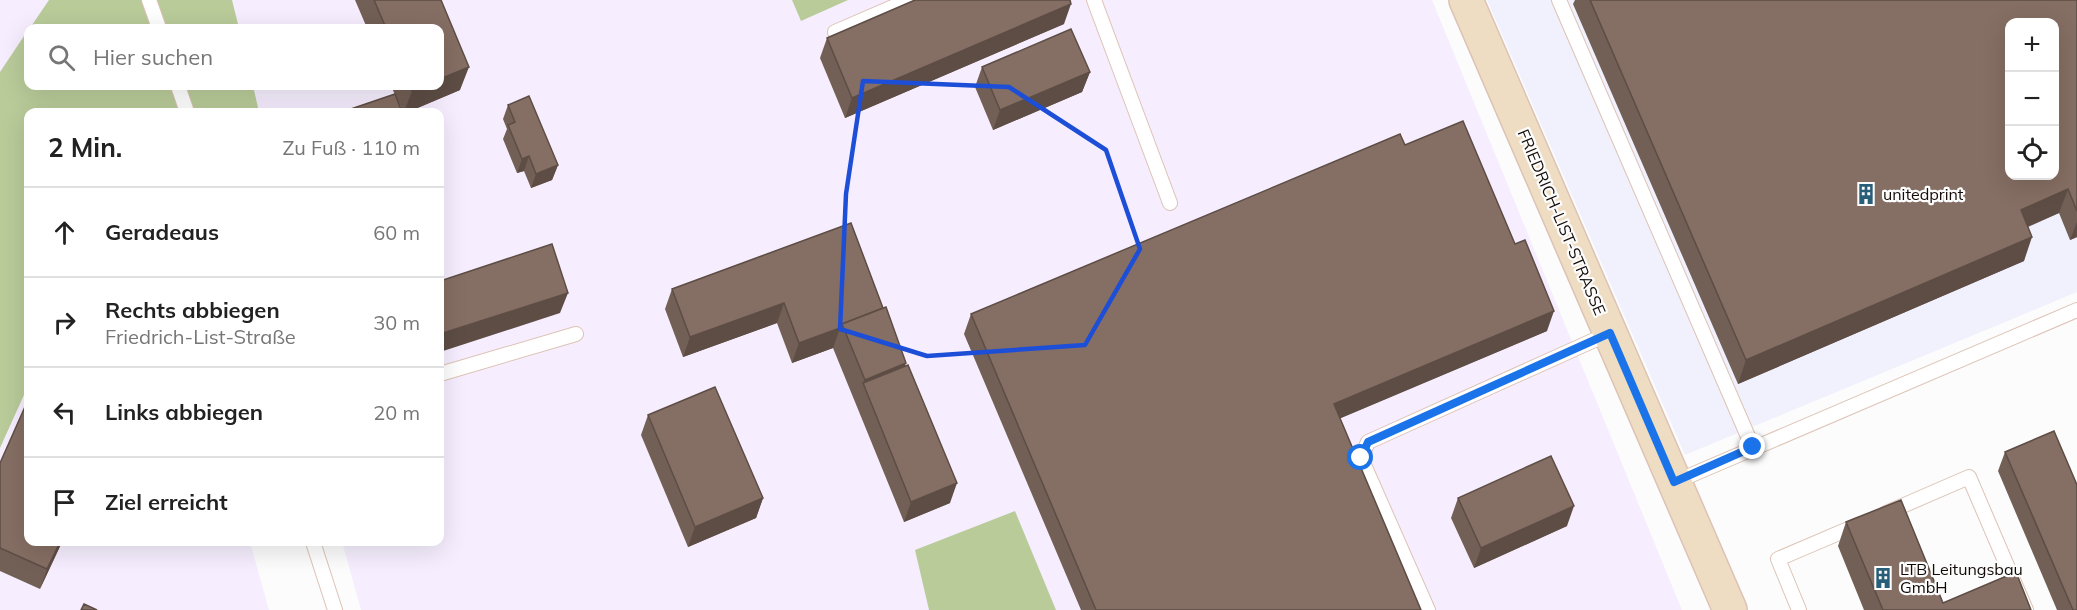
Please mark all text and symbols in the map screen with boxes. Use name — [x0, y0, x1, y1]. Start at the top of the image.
map controls — [2005, 18, 2059, 180]
button: + — [2005, 18, 2059, 72]
search box — [24, 24, 444, 90]
icon: search — [45, 41, 78, 74]
text: Hier suchen — [93, 43, 213, 71]
button: − — [2005, 72, 2059, 126]
street label: FRIEDRICH-LIST-STRASSE — [1514, 126, 1610, 318]
button: locate — [2005, 126, 2059, 180]
text: 2 Min. — [48, 131, 122, 164]
text: Zu Fuß · 110 m — [282, 135, 420, 160]
building icon: unitedprint — [1854, 182, 1878, 206]
place label: unitedprint — [1883, 184, 1964, 204]
icon: ahead — [48, 216, 81, 249]
text: Geradeaus — [105, 218, 219, 246]
text: 60 m — [373, 220, 420, 245]
text: Rechts abbiegen — [105, 296, 280, 324]
icon: right — [48, 306, 81, 339]
text: 30 m — [373, 310, 420, 335]
text: Friedrich-List-Straße — [105, 324, 296, 349]
icon: left — [48, 396, 81, 429]
text: Links abbiegen — [105, 398, 263, 426]
text: 20 m — [373, 400, 420, 425]
route end — [1739, 433, 1765, 459]
route start — [1347, 444, 1373, 470]
icon: arrive — [48, 486, 81, 519]
text: Ziel erreicht — [105, 488, 228, 516]
place label: LTB Leitungsbau GmbH — [1900, 559, 2023, 597]
building icon: LTB Leitungsbau GmbH — [1871, 566, 1895, 590]

